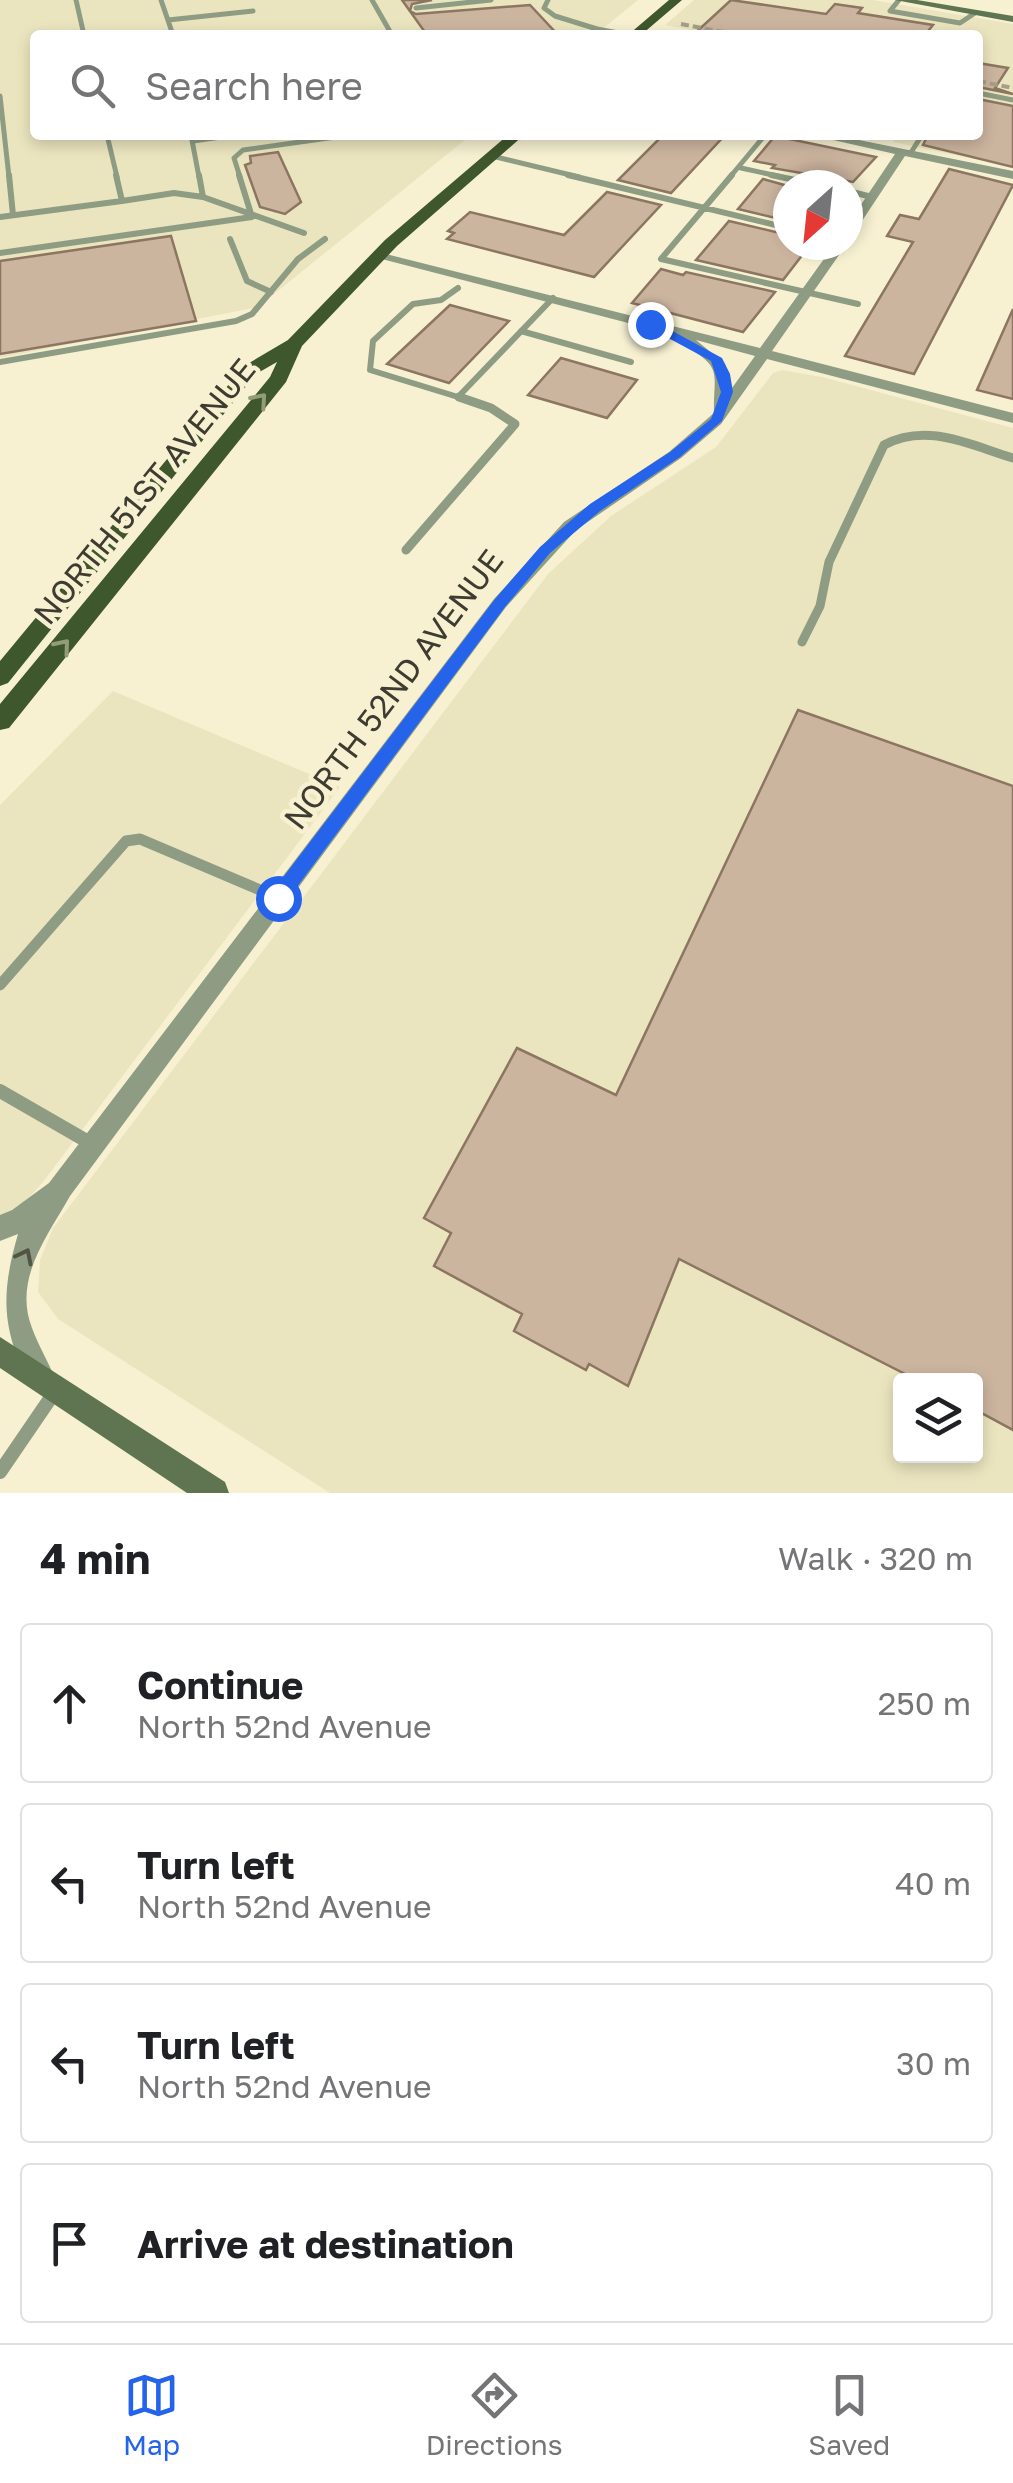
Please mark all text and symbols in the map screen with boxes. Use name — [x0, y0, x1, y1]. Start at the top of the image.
search box — [30, 30, 983, 140]
icon: search — [65, 58, 120, 113]
text: Search here — [145, 63, 363, 108]
north arrow — [773, 170, 863, 260]
route end — [628, 302, 674, 348]
street label: NORTH 51ST AVENUE — [25, 351, 263, 631]
one-way arrow — [249, 393, 267, 412]
street label: NORTH 52ND AVENUE — [275, 542, 511, 836]
one-way arrow — [51, 639, 69, 657]
route start — [256, 876, 302, 922]
one-way arrow — [13, 1248, 32, 1266]
map controls — [893, 1373, 983, 1463]
button: layers — [893, 1373, 983, 1463]
text: 4 min — [40, 1533, 150, 1583]
text: Walk · 320 m — [778, 1539, 973, 1577]
text: Continue — [137, 1662, 303, 1707]
icon: ahead — [42, 1676, 97, 1731]
text: 250 m — [878, 1684, 971, 1722]
text: North 52nd Avenue — [137, 1707, 432, 1745]
text: Turn left — [137, 1842, 295, 1887]
icon: left — [42, 1856, 97, 1911]
text: 40 m — [895, 1864, 971, 1902]
text: North 52nd Avenue — [137, 1887, 432, 1925]
text: Turn left — [137, 2022, 295, 2067]
icon: left — [42, 2036, 97, 2091]
text: 30 m — [896, 2044, 971, 2082]
text: North 52nd Avenue — [137, 2067, 432, 2105]
icon: arrive — [42, 2216, 97, 2271]
text: Arrive at destination — [137, 2221, 514, 2266]
tab: Map — [123, 2368, 180, 2461]
tab: Directions — [426, 2368, 563, 2461]
tab: Saved — [808, 2368, 890, 2461]

